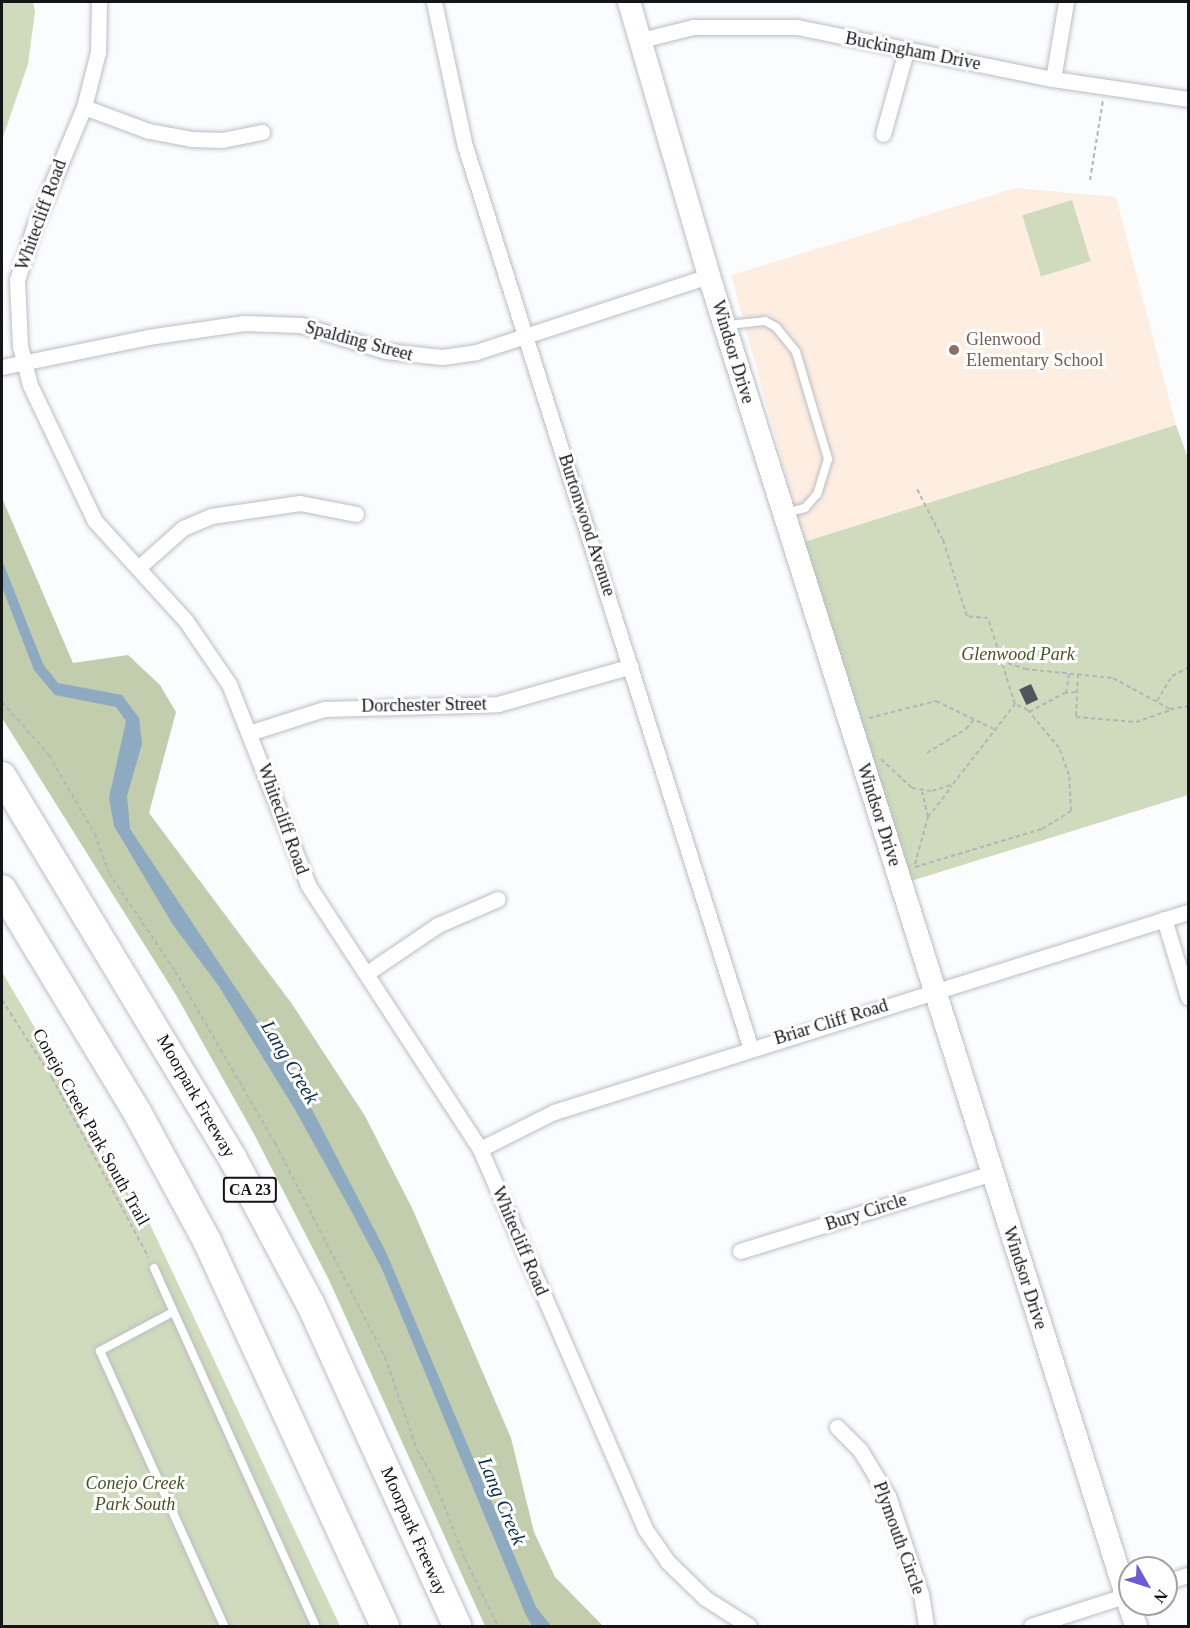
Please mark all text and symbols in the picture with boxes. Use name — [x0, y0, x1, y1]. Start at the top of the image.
street label: Buckingham Drive — [843, 27, 983, 75]
street label: Whitecliff Road — [11, 157, 71, 273]
street label: Windsor Drive — [707, 298, 759, 406]
street label: Spalding Street — [303, 316, 415, 366]
place label: Glenwood Elementary School — [966, 329, 1103, 372]
marker: Glenwood Elementary School — [947, 343, 961, 357]
street label: Burtonwood Avenue — [554, 451, 620, 599]
park label: Glenwood Park — [961, 643, 1075, 665]
street label: Dorchester Street — [361, 693, 487, 717]
street label: Whitecliff Road — [253, 761, 313, 877]
street label: Windsor Drive — [852, 761, 906, 869]
street label: Briar Cliff Road — [772, 994, 890, 1050]
water label: Lang Creek — [256, 1016, 324, 1108]
street label: Conejo Creek Park South Trail — [28, 1025, 154, 1229]
street label: Moorpark Freeway — [152, 1031, 240, 1161]
road number: CA 23 — [222, 1177, 278, 1203]
street label: Whitecliff Road — [487, 1183, 553, 1299]
street label: Bury Circle — [822, 1189, 910, 1235]
street label: Windsor Drive — [998, 1224, 1052, 1332]
water label: Lang Creek — [473, 1453, 531, 1549]
street label: Moorpark Freeway — [376, 1463, 452, 1599]
park label: Conejo Creek Park South — [86, 1473, 184, 1516]
street label: Plymouth Circle — [869, 1479, 929, 1597]
north arrow — [1118, 1556, 1178, 1616]
text: N — [1151, 1587, 1171, 1606]

